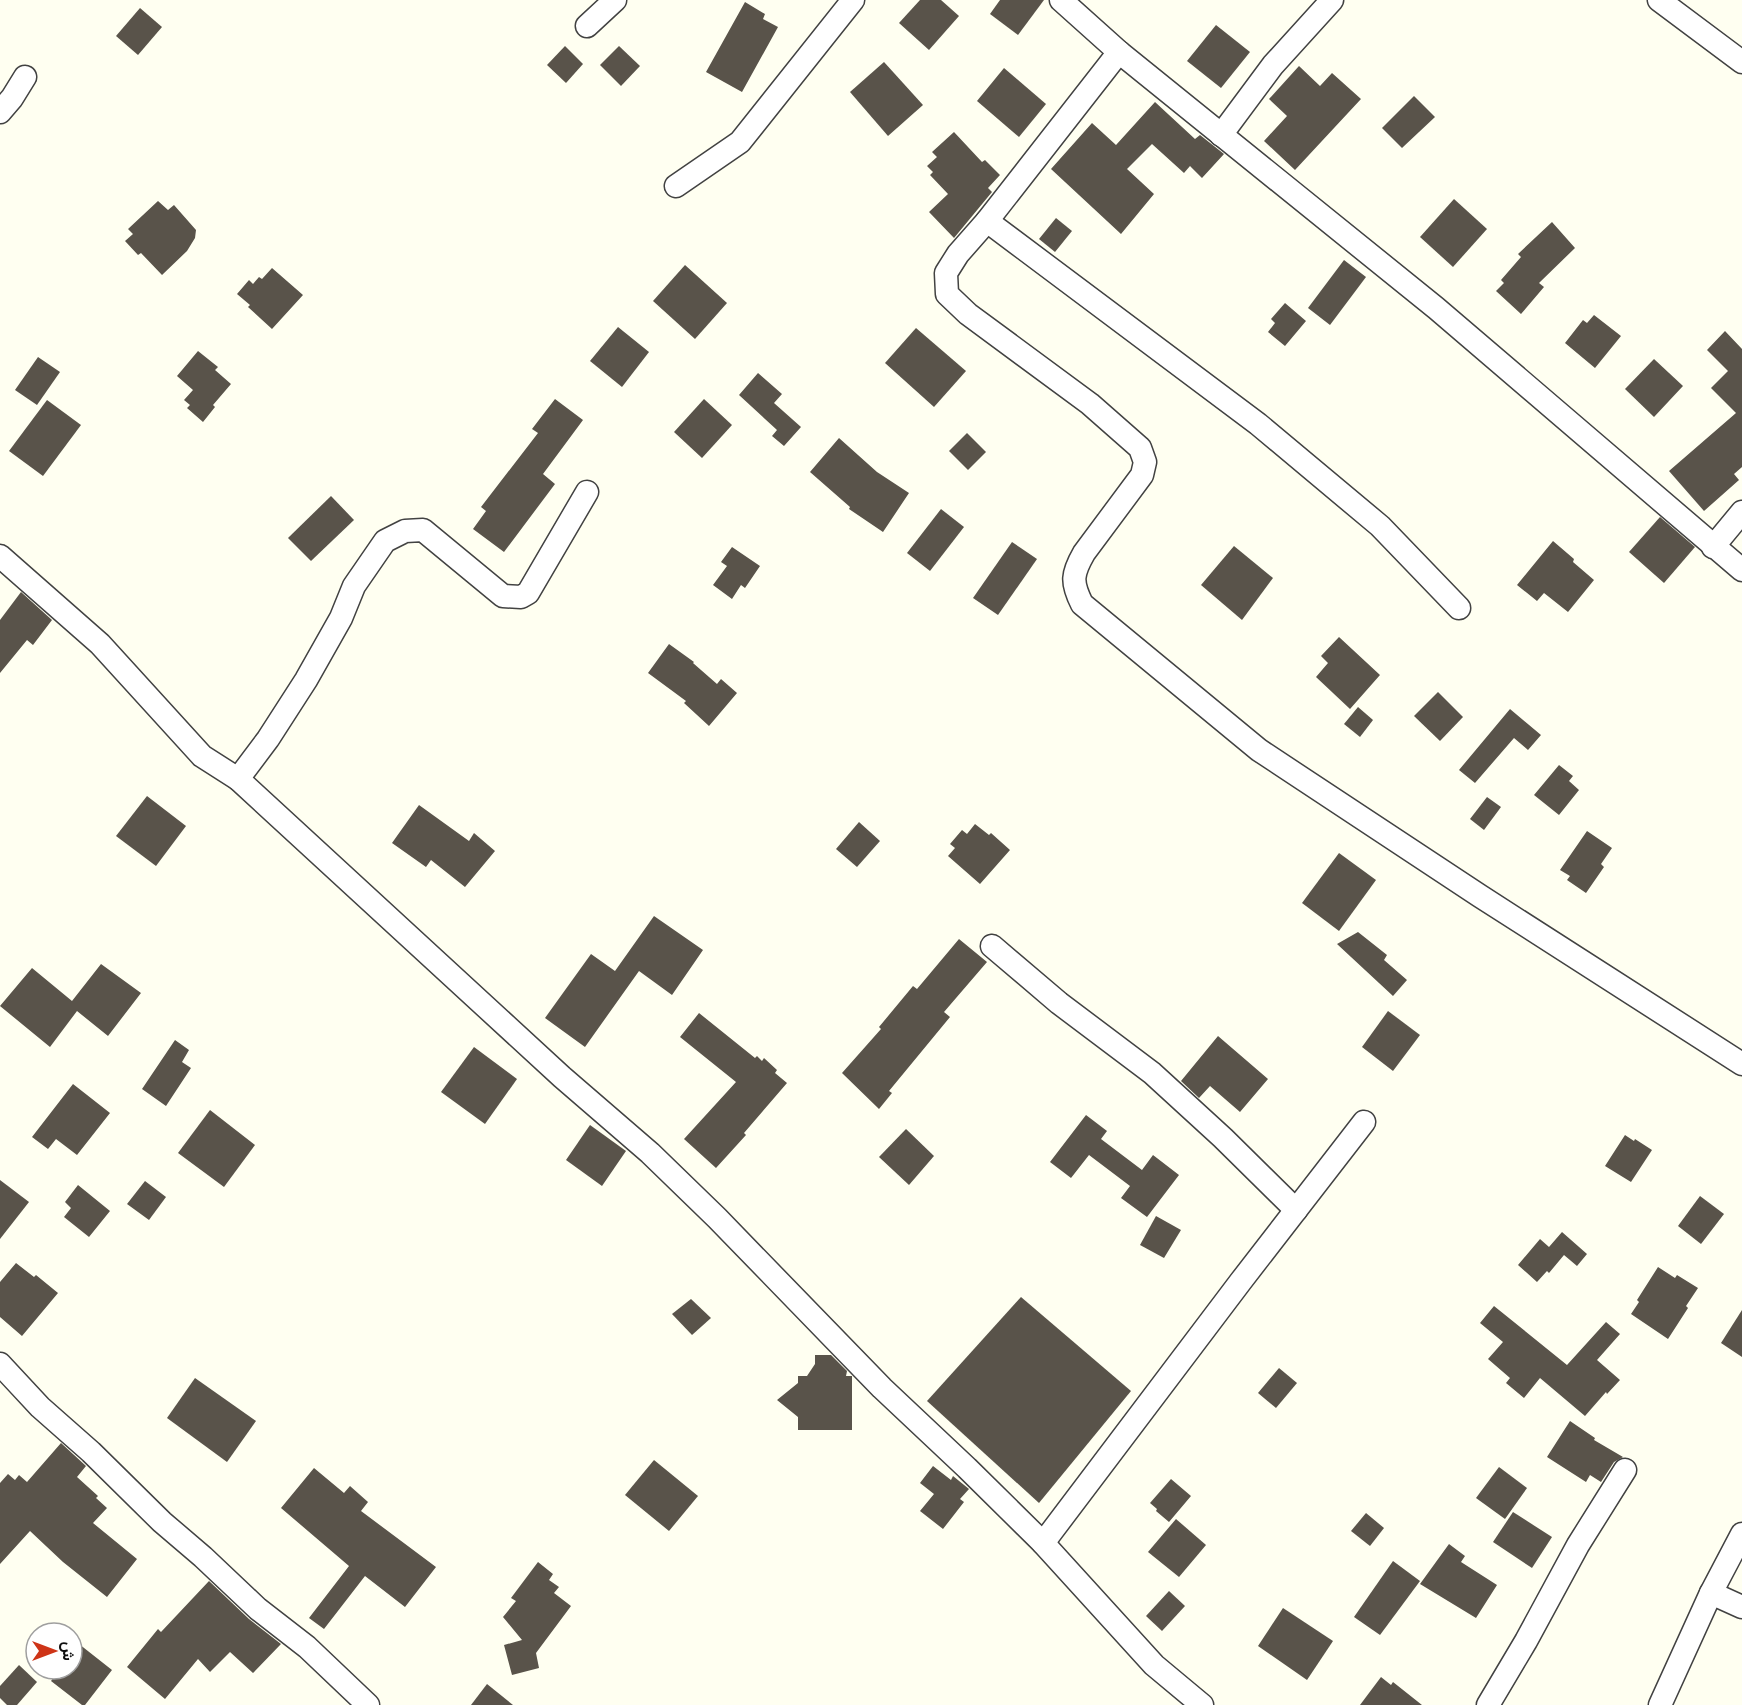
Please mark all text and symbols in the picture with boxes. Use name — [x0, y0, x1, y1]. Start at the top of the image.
north arrow — [24, 1621, 84, 1681]
text: ش — [58, 1641, 82, 1661]

